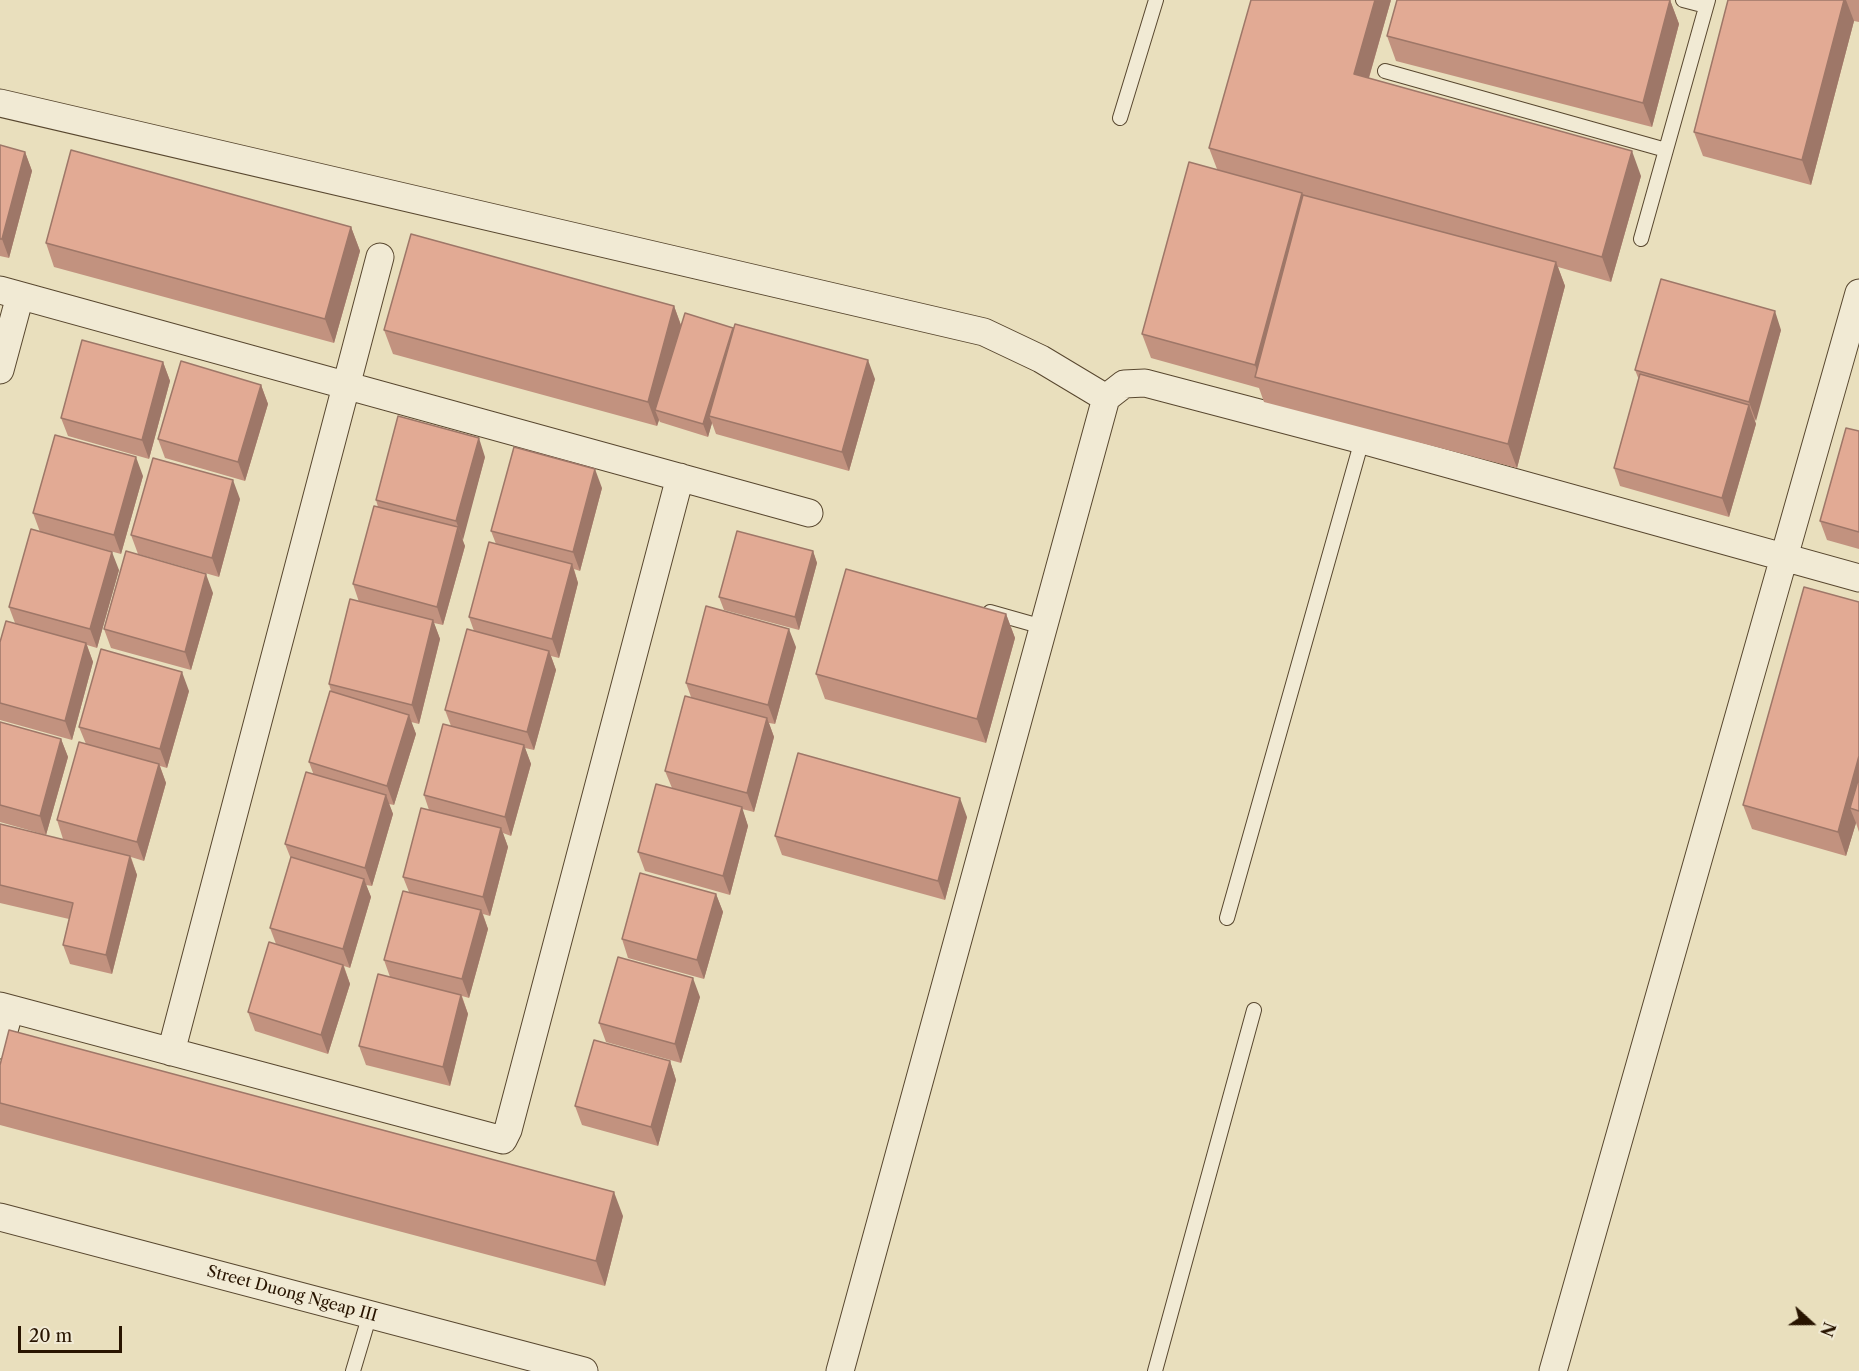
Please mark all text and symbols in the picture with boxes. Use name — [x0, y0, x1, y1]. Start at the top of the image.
street label: Street Duong Ngeap III — [205, 1262, 379, 1326]
north arrow — [1781, 1293, 1841, 1353]
scale bar — [21, 1314, 124, 1352]
text: N — [1816, 1319, 1840, 1340]
text: 20 m — [29, 1325, 72, 1347]

